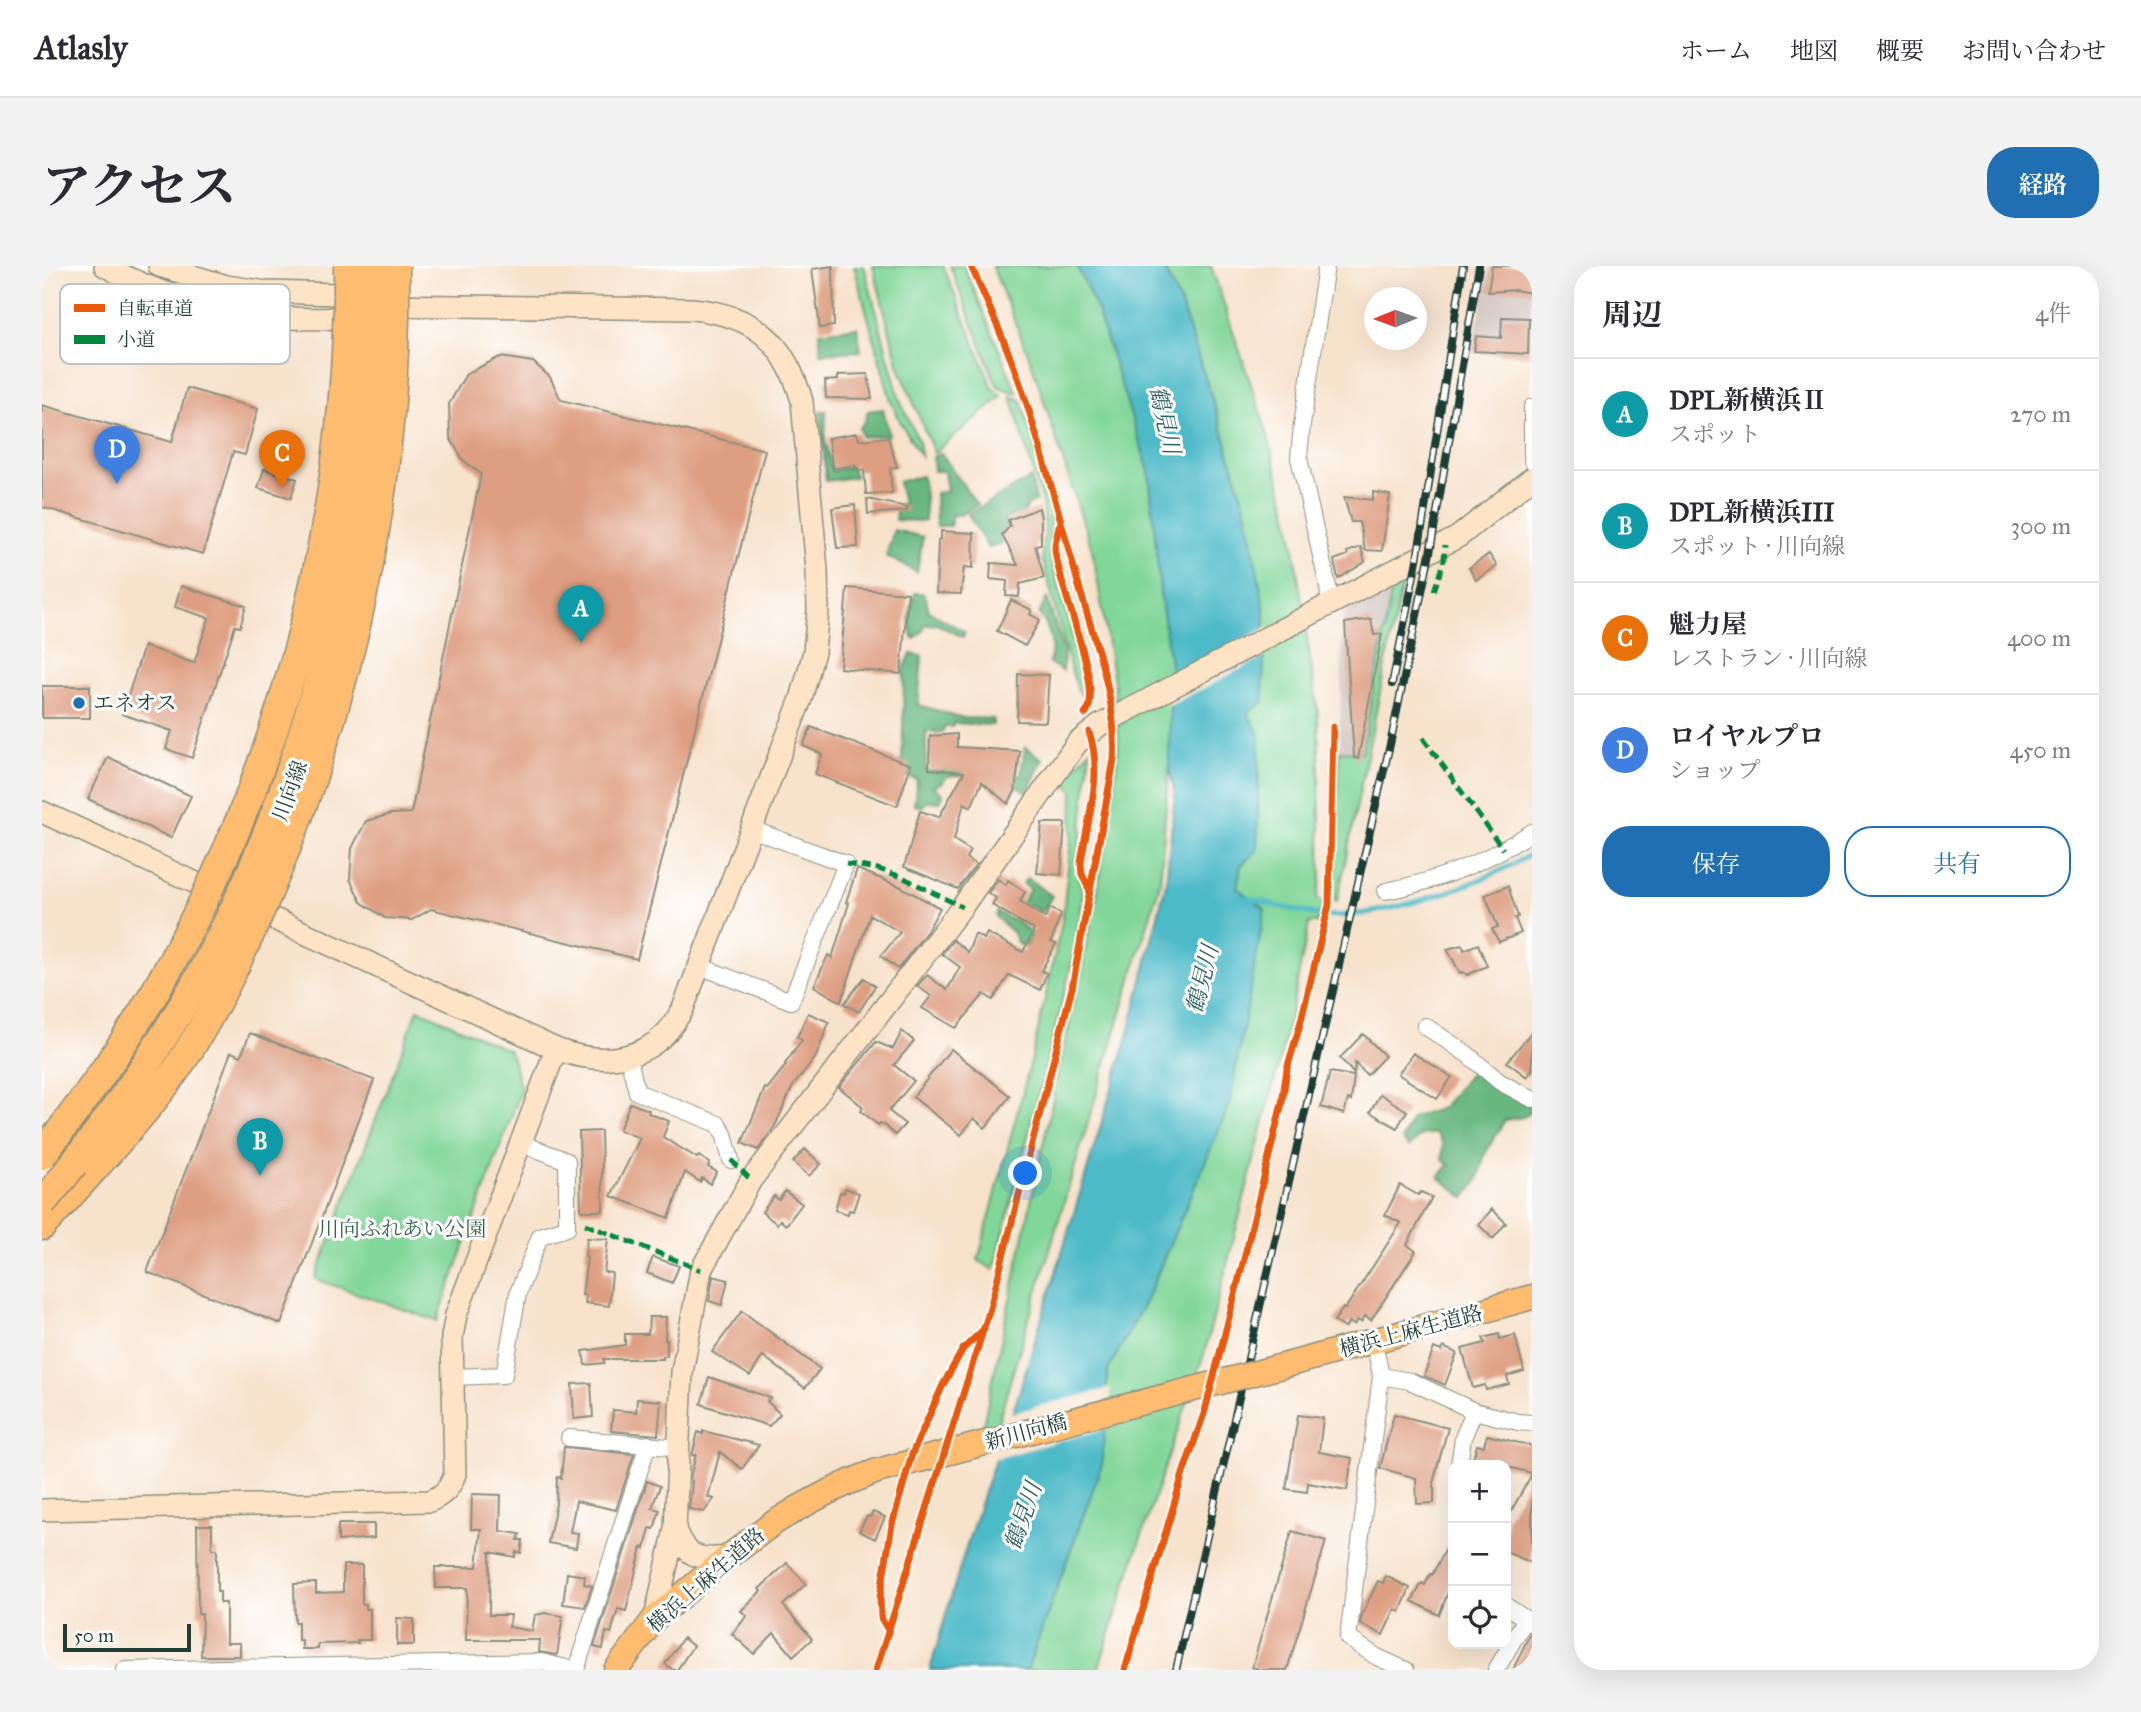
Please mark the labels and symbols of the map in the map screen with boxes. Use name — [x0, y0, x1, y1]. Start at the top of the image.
legend — [60, 284, 290, 364]
north arrow — [1364, 287, 1427, 350]
text: 自転車道 — [117, 297, 193, 320]
text: 小道 — [117, 328, 155, 351]
water label: 鶴見川 — [1144, 383, 1187, 460]
pin: D — [94, 426, 140, 484]
pin: C — [259, 430, 305, 488]
pin: A — [558, 585, 604, 643]
place label: エネオス — [93, 690, 177, 716]
marker: エネオス — [71, 695, 87, 711]
street label: 川向線 — [267, 757, 313, 825]
water label: 鶴見川 — [1180, 939, 1225, 1016]
pin: B — [237, 1118, 283, 1176]
your location — [1008, 1156, 1042, 1190]
park label: 川向ふれあい公園 — [318, 1216, 486, 1242]
street label: 横浜上麻生道路 — [1337, 1299, 1485, 1363]
street label: 新川向橋 — [982, 1409, 1070, 1455]
water label: 鶴見川 — [999, 1476, 1048, 1553]
street label: 横浜上麻生道路 — [642, 1522, 770, 1638]
scale bar — [63, 1621, 191, 1653]

